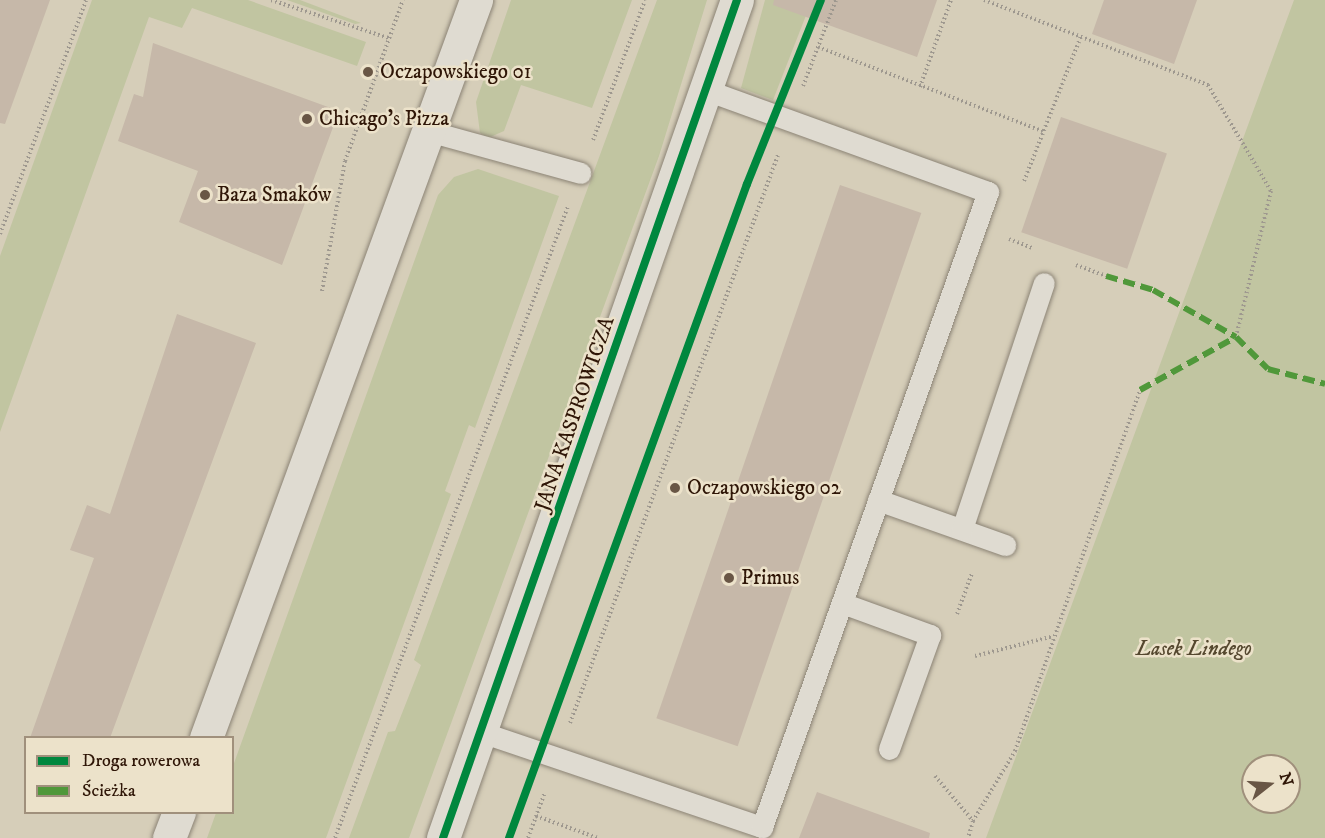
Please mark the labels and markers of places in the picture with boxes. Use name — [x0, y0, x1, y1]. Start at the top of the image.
place label: Oczapowskiego 01 — [380, 59, 531, 85]
marker: Oczapowskiego 01 — [361, 65, 375, 79]
place label: Chicago's Pizza — [319, 106, 449, 132]
marker: Chicago's Pizza — [300, 112, 314, 126]
place label: Baza Smaków — [217, 182, 331, 208]
marker: Baza Smaków — [198, 188, 212, 202]
place label: Oczapowskiego 02 — [687, 475, 841, 501]
marker: Oczapowskiego 02 — [668, 481, 682, 495]
place label: Primus — [741, 565, 799, 591]
marker: Primus — [722, 571, 736, 585]

